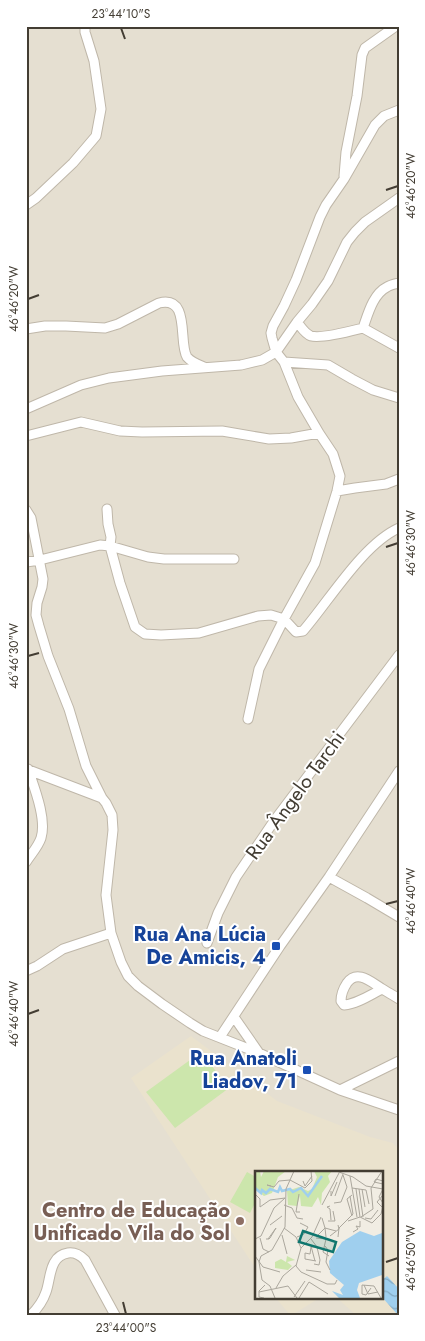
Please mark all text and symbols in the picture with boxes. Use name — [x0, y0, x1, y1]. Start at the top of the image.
text: 23°44'10"S — [92, 5, 151, 23]
text: 46°46'20"W — [402, 153, 420, 219]
text: 46°46'20"W — [5, 266, 23, 332]
text: 46°46'30"W — [402, 510, 420, 576]
text: 46°46'30"W — [5, 623, 23, 689]
street label: Rua Ângelo Tarchi — [239, 725, 352, 866]
text: 46°46'40"W — [402, 868, 420, 934]
place label: Rua Ana Lúcia De Amicis, 4 — [134, 920, 266, 972]
marker: Rua Ana Lúcia De Amicis, 4 — [270, 940, 282, 952]
text: 46°46'40"W — [5, 981, 23, 1047]
place label: Rua Anatoli Liadov, 71 — [190, 1044, 297, 1096]
marker: Rua Anatoli Liadov, 71 — [301, 1064, 313, 1076]
inset map — [255, 1171, 382, 1298]
place label: Centro de Educação Unificado Vila do Sol — [34, 1196, 230, 1248]
marker: Centro de Educação Unificado Vila do Sol — [234, 1215, 246, 1227]
text: 46°46'50"W — [402, 1225, 420, 1291]
text: 23°44'00"S — [96, 1319, 157, 1337]

